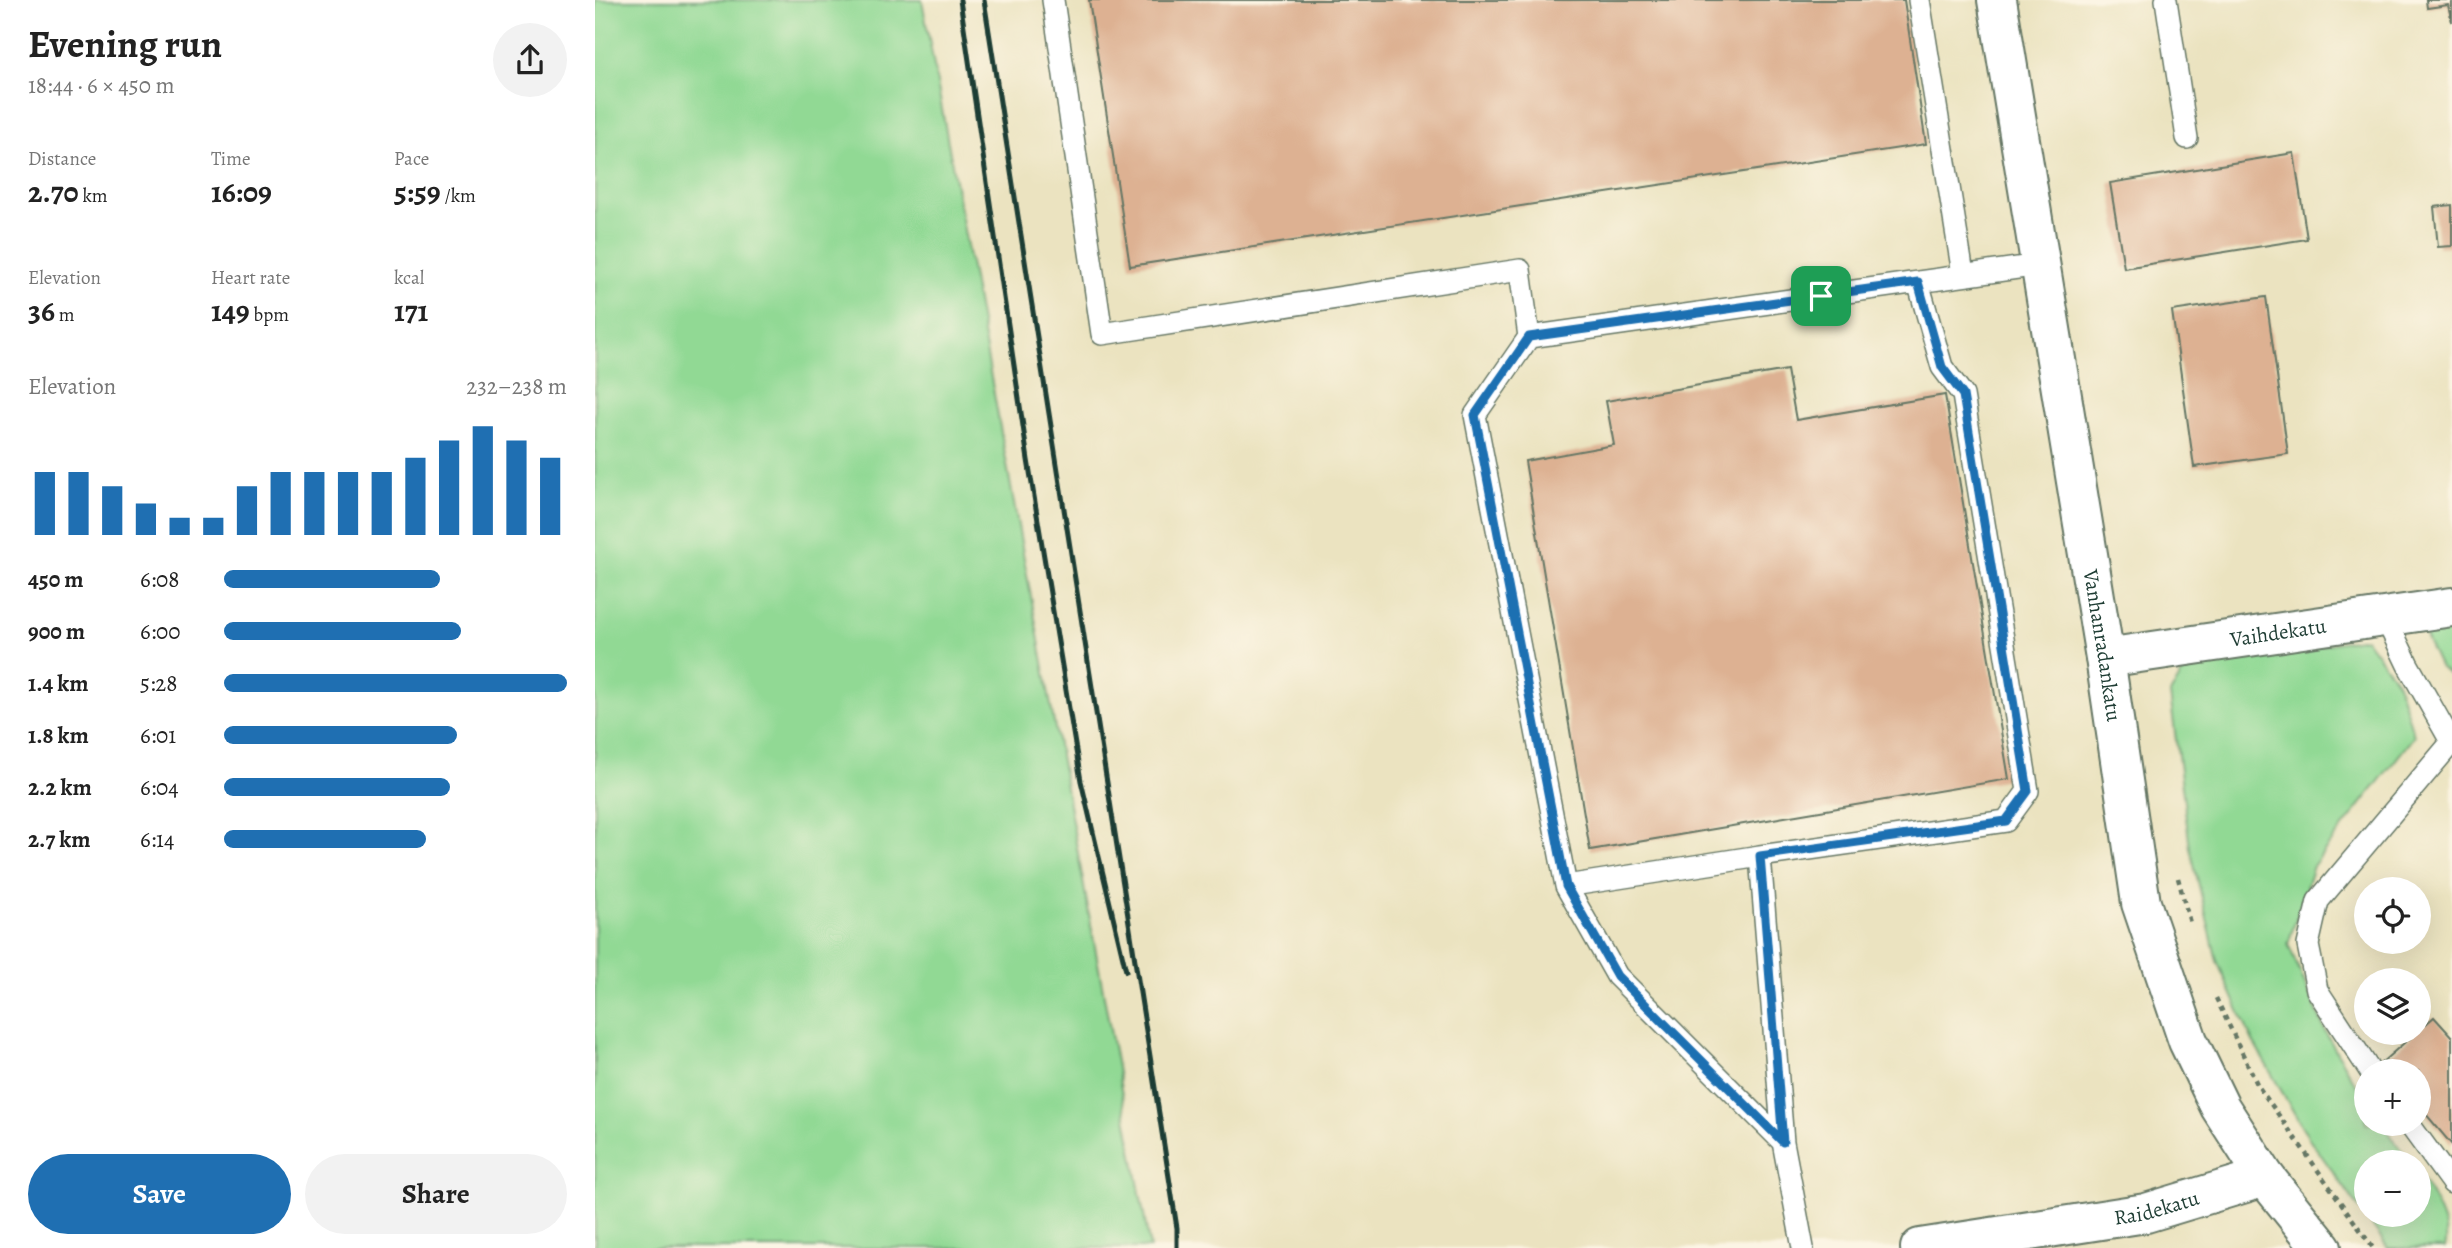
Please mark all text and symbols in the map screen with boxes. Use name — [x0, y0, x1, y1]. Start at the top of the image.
text: Evening run — [28, 18, 222, 70]
button: share — [493, 23, 567, 97]
text: 18:44 · 6 × 450 m — [28, 70, 175, 101]
text: Distance — [28, 146, 96, 172]
text: Time — [211, 146, 250, 172]
text: Pace — [394, 146, 429, 172]
text: 2.70 — [28, 172, 79, 212]
text: 16:09 — [211, 172, 272, 212]
text: 5:59 — [394, 172, 441, 212]
text: km — [79, 183, 108, 209]
text: /km — [441, 183, 476, 209]
text: Elevation — [28, 265, 101, 291]
text: Heart rate — [211, 265, 290, 291]
text: kcal — [394, 265, 424, 291]
pin — [1791, 266, 1851, 326]
icon: arrive — [1802, 277, 1840, 315]
text: 36 — [28, 291, 55, 331]
text: 149 — [211, 291, 250, 331]
text: 171 — [394, 291, 428, 331]
text: m — [55, 302, 75, 328]
text: bpm — [250, 302, 289, 328]
text: Elevation — [28, 371, 116, 402]
text: 232–238 m — [466, 371, 567, 402]
text: 450 m — [28, 564, 83, 595]
text: 6:08 — [140, 564, 180, 595]
street label: Vanhanradankatu — [2077, 566, 2128, 724]
street label: Vaihdekatu — [2227, 612, 2329, 654]
text: 900 m — [28, 616, 85, 647]
text: 6:00 — [140, 616, 181, 647]
text: 1.4 km — [28, 668, 89, 699]
text: 5:28 — [140, 668, 177, 699]
text: 1.8 km — [28, 720, 89, 751]
text: 6:01 — [140, 720, 176, 751]
text: 2.2 km — [28, 772, 92, 803]
text: 6:04 — [140, 772, 179, 803]
text: 2.7 km — [28, 824, 90, 855]
text: 6:14 — [140, 824, 174, 855]
map controls — [2354, 877, 2431, 1227]
button: locate — [2354, 877, 2431, 954]
button: layers — [2354, 968, 2431, 1045]
button: + — [2354, 1059, 2431, 1136]
button: − — [2354, 1150, 2431, 1227]
button: Save — [28, 1154, 291, 1234]
button: Share — [305, 1154, 567, 1234]
street label: Raidekatu — [2112, 1184, 2203, 1232]

